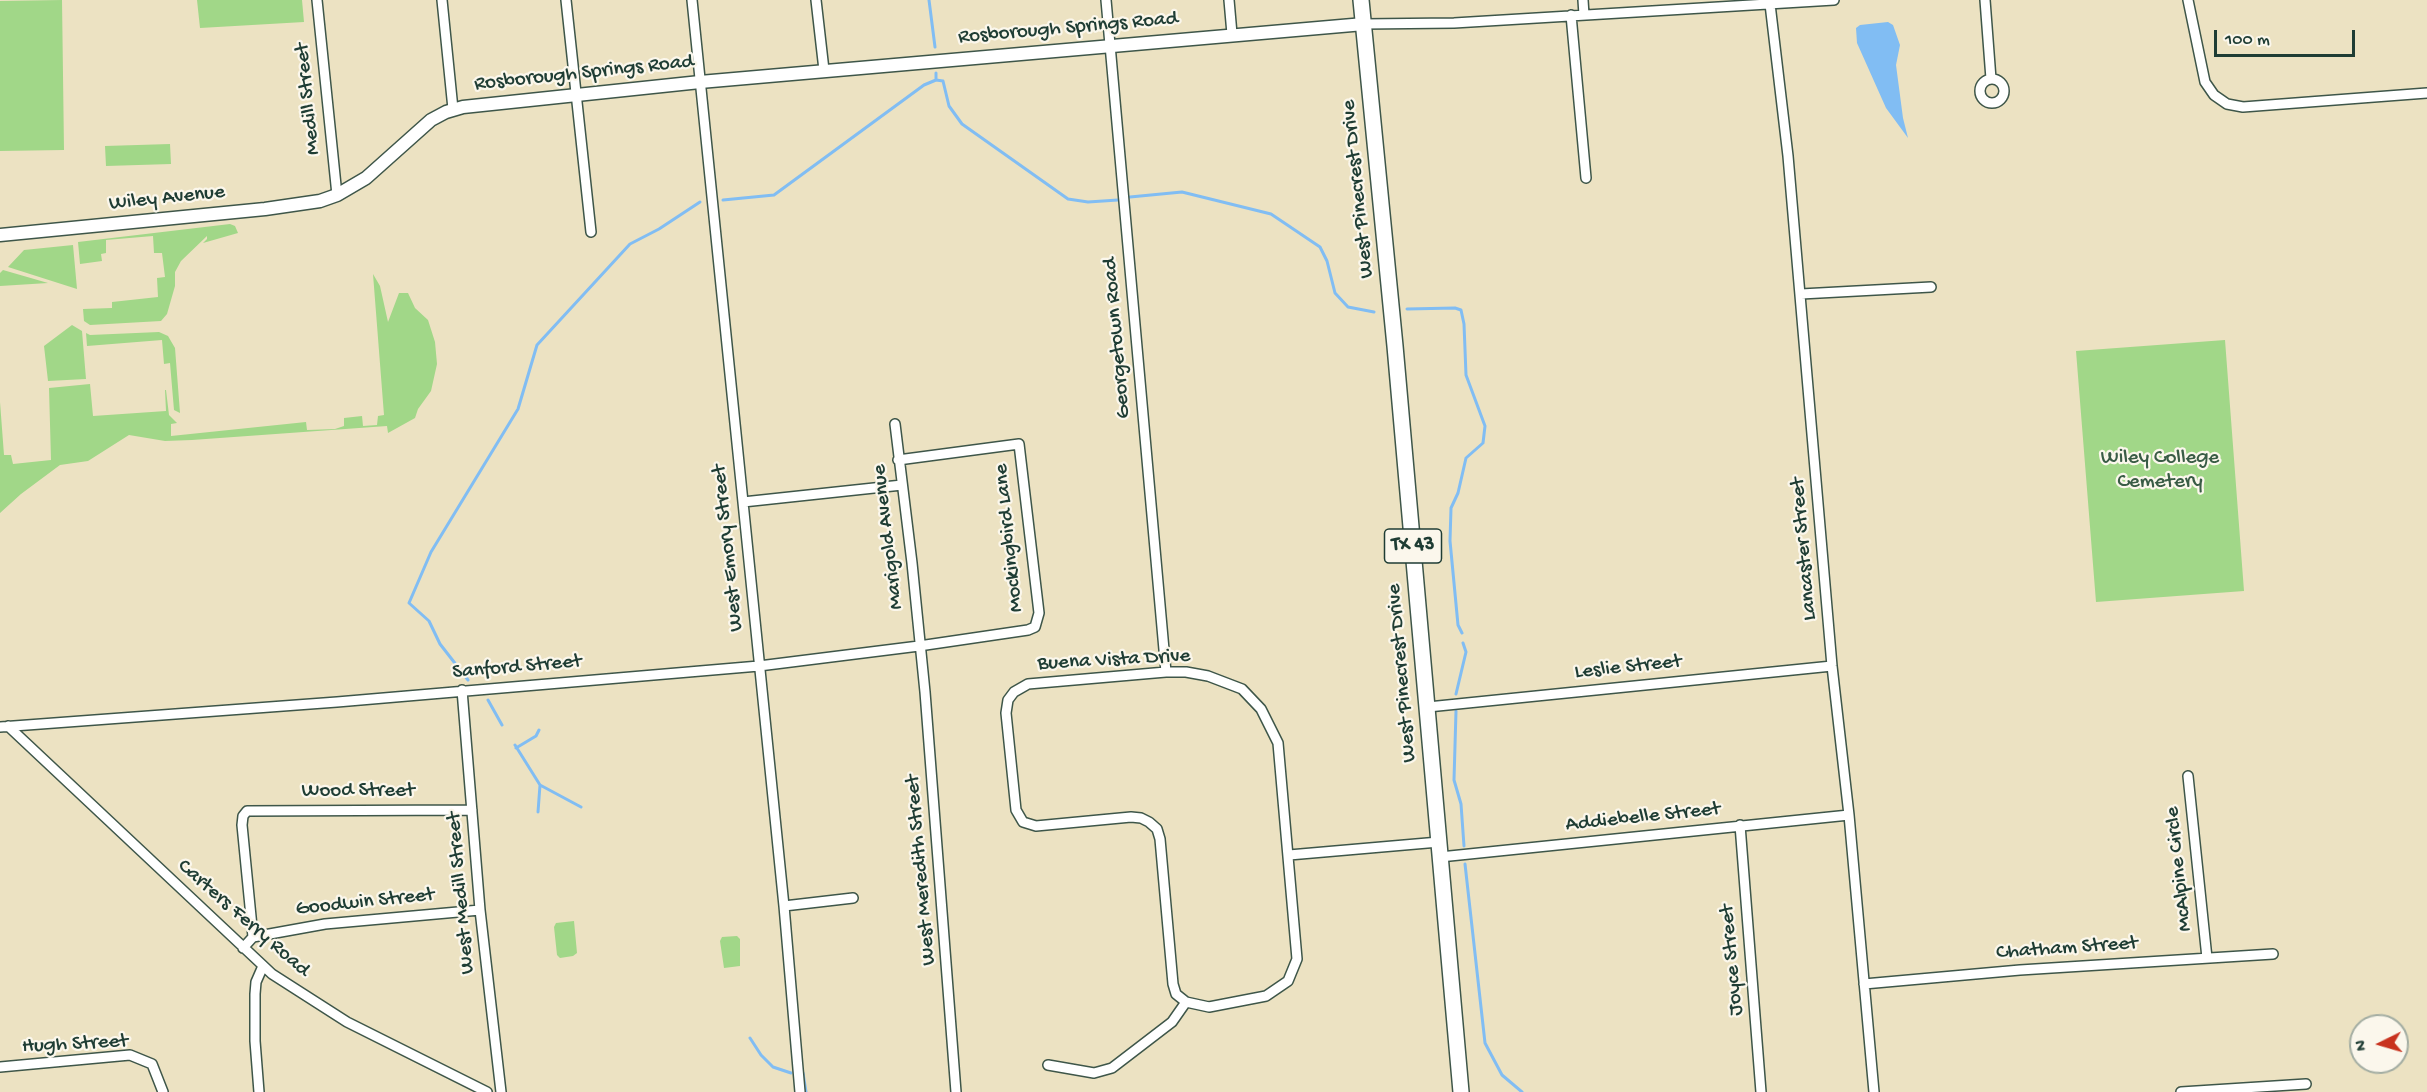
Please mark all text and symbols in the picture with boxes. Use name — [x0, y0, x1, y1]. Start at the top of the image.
street label: Rosborough Springs Road — [957, 7, 1179, 51]
scale bar — [2217, 18, 2358, 56]
text: 100 m — [2225, 30, 2270, 51]
street label: Medill Street — [291, 42, 327, 156]
street label: Rosborough Springs Road — [473, 50, 695, 98]
street label: West Pinecrest Drive — [1337, 98, 1381, 280]
street label: Wiley Avenue — [108, 180, 226, 218]
street label: Georgetown Road — [1098, 256, 1138, 420]
park label: Wiley College Cemetery — [2101, 446, 2219, 496]
street label: West Emory Street — [708, 463, 750, 633]
street label: Marigold Avenue — [868, 463, 910, 611]
street label: Mockingbird Lane — [990, 463, 1030, 613]
street label: Lancaster Street — [1786, 476, 1824, 622]
road number: TX 43 — [1384, 529, 1442, 563]
street label: West Pinecrest Drive — [1383, 583, 1423, 763]
street label: Buena Vista Drive — [1037, 644, 1191, 678]
street label: Sanford Street — [451, 650, 583, 686]
street label: Leslie Street — [1573, 650, 1683, 686]
street label: West Meredith Street — [901, 774, 943, 966]
street label: Wood Street — [302, 779, 414, 805]
street label: Addiebelle Street — [1564, 797, 1722, 839]
street label: McAlpine Circle — [2161, 805, 2199, 933]
street label: West Medill Street — [442, 811, 482, 975]
street label: Carters Ferry Road — [171, 854, 315, 984]
street label: Goodwin Street — [295, 883, 435, 923]
street label: Joyce Street — [1716, 903, 1750, 1017]
street label: Chatham Street — [1995, 931, 2139, 967]
north arrow — [2349, 1014, 2409, 1074]
street label: Hugh Street — [21, 1030, 129, 1060]
text: N — [2353, 1039, 2372, 1051]

